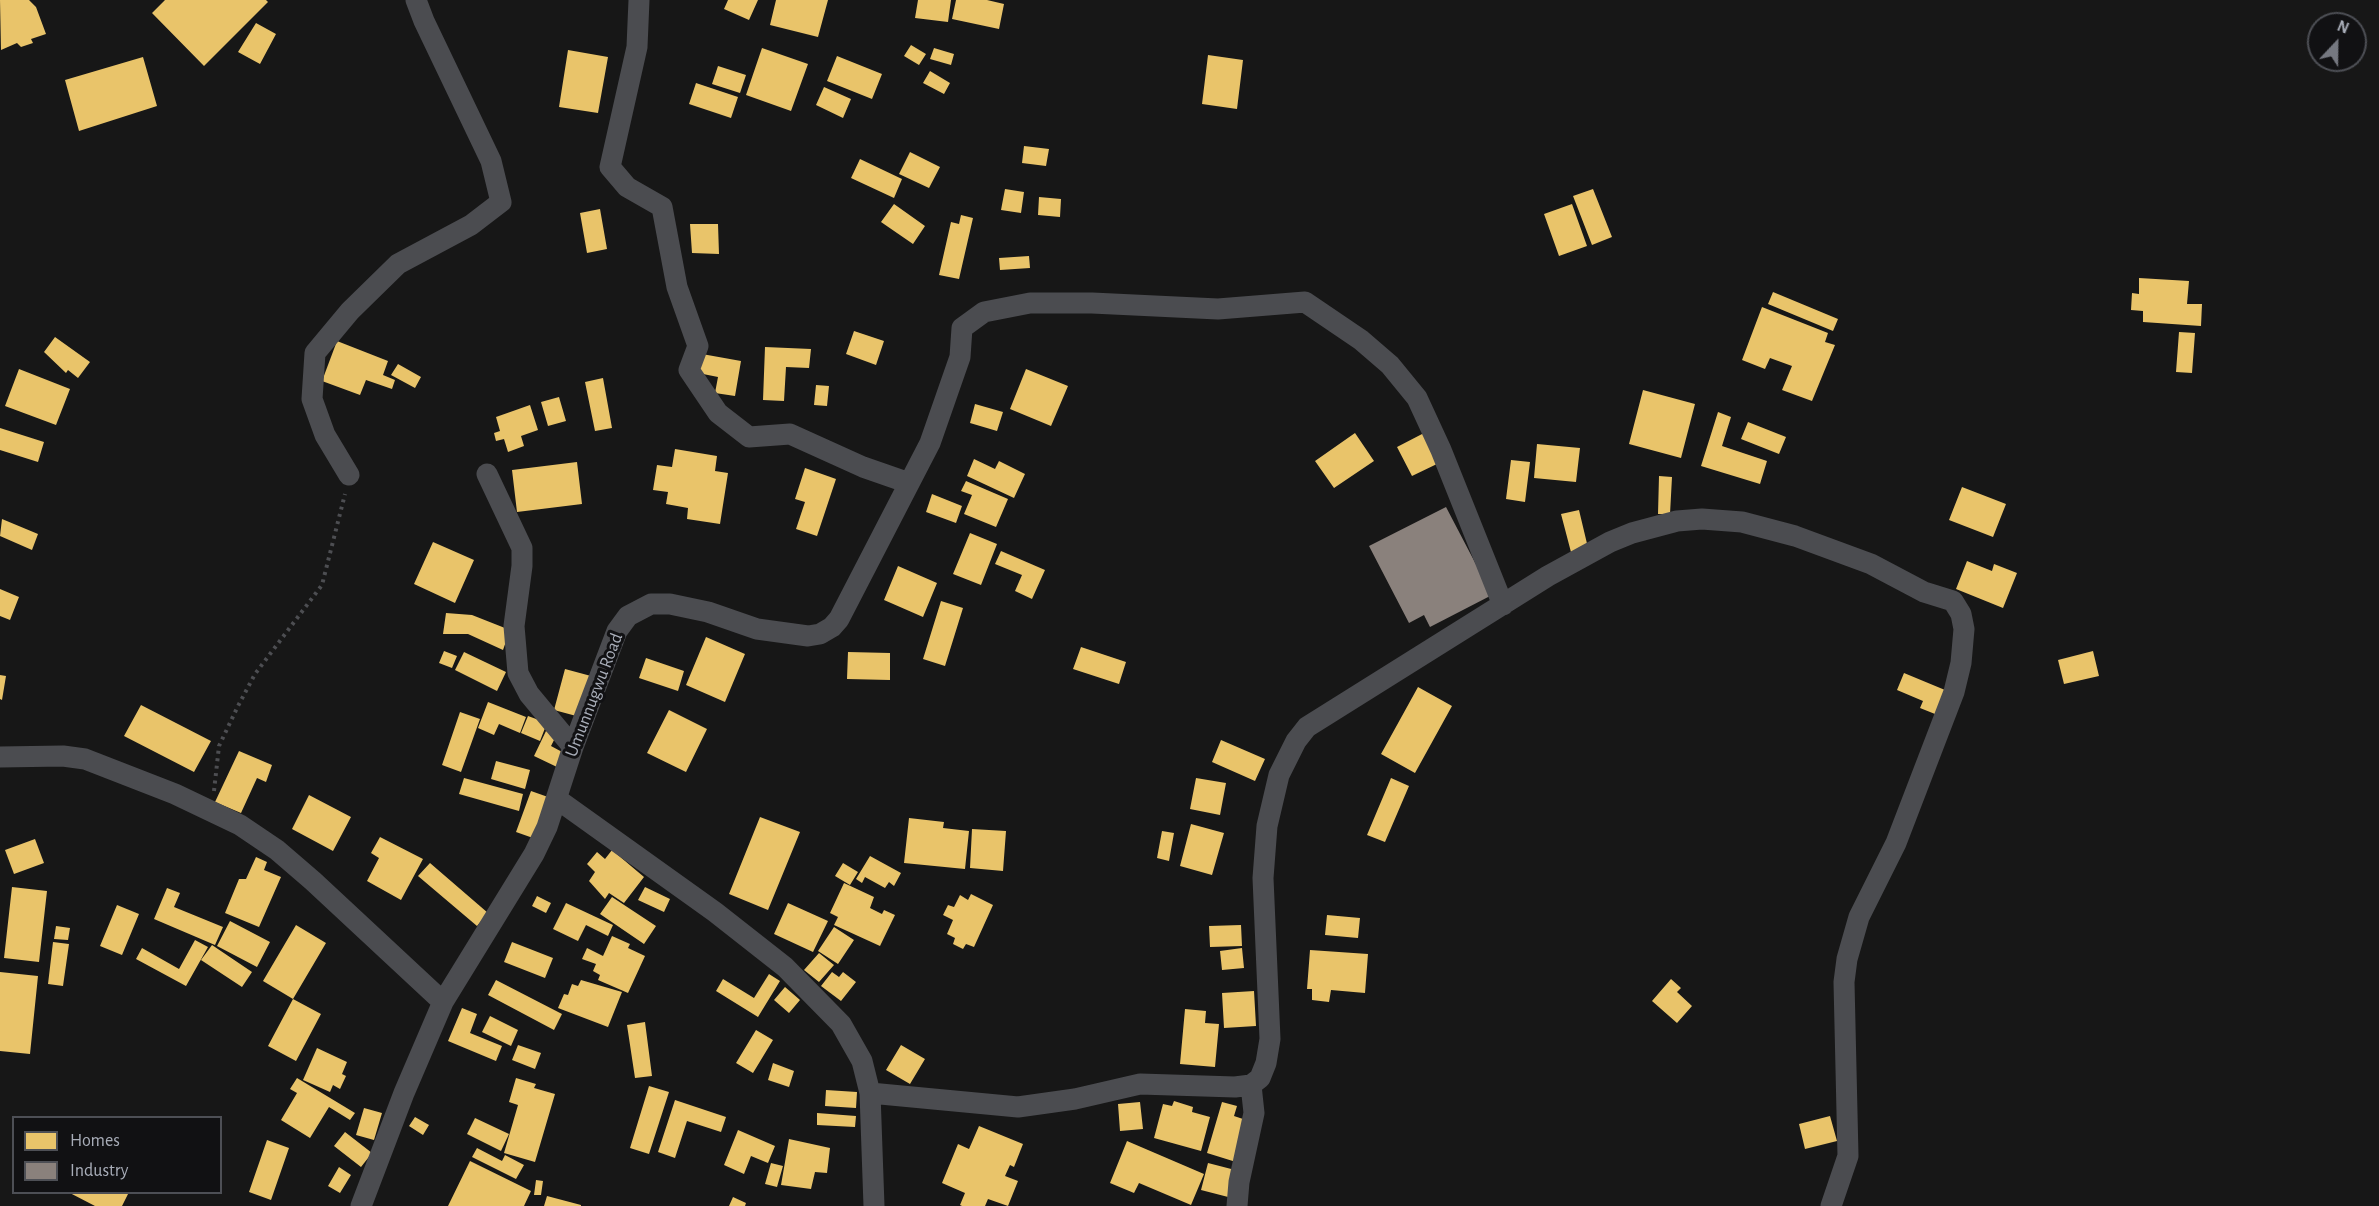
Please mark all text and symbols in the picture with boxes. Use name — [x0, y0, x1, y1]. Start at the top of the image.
north arrow — [2307, 12, 2367, 72]
text: N — [2335, 18, 2351, 37]
street label: Umunnugwu Road — [560, 630, 628, 760]
legend — [12, 1116, 222, 1194]
text: Homes — [70, 1132, 120, 1150]
text: Industry — [70, 1162, 129, 1180]

